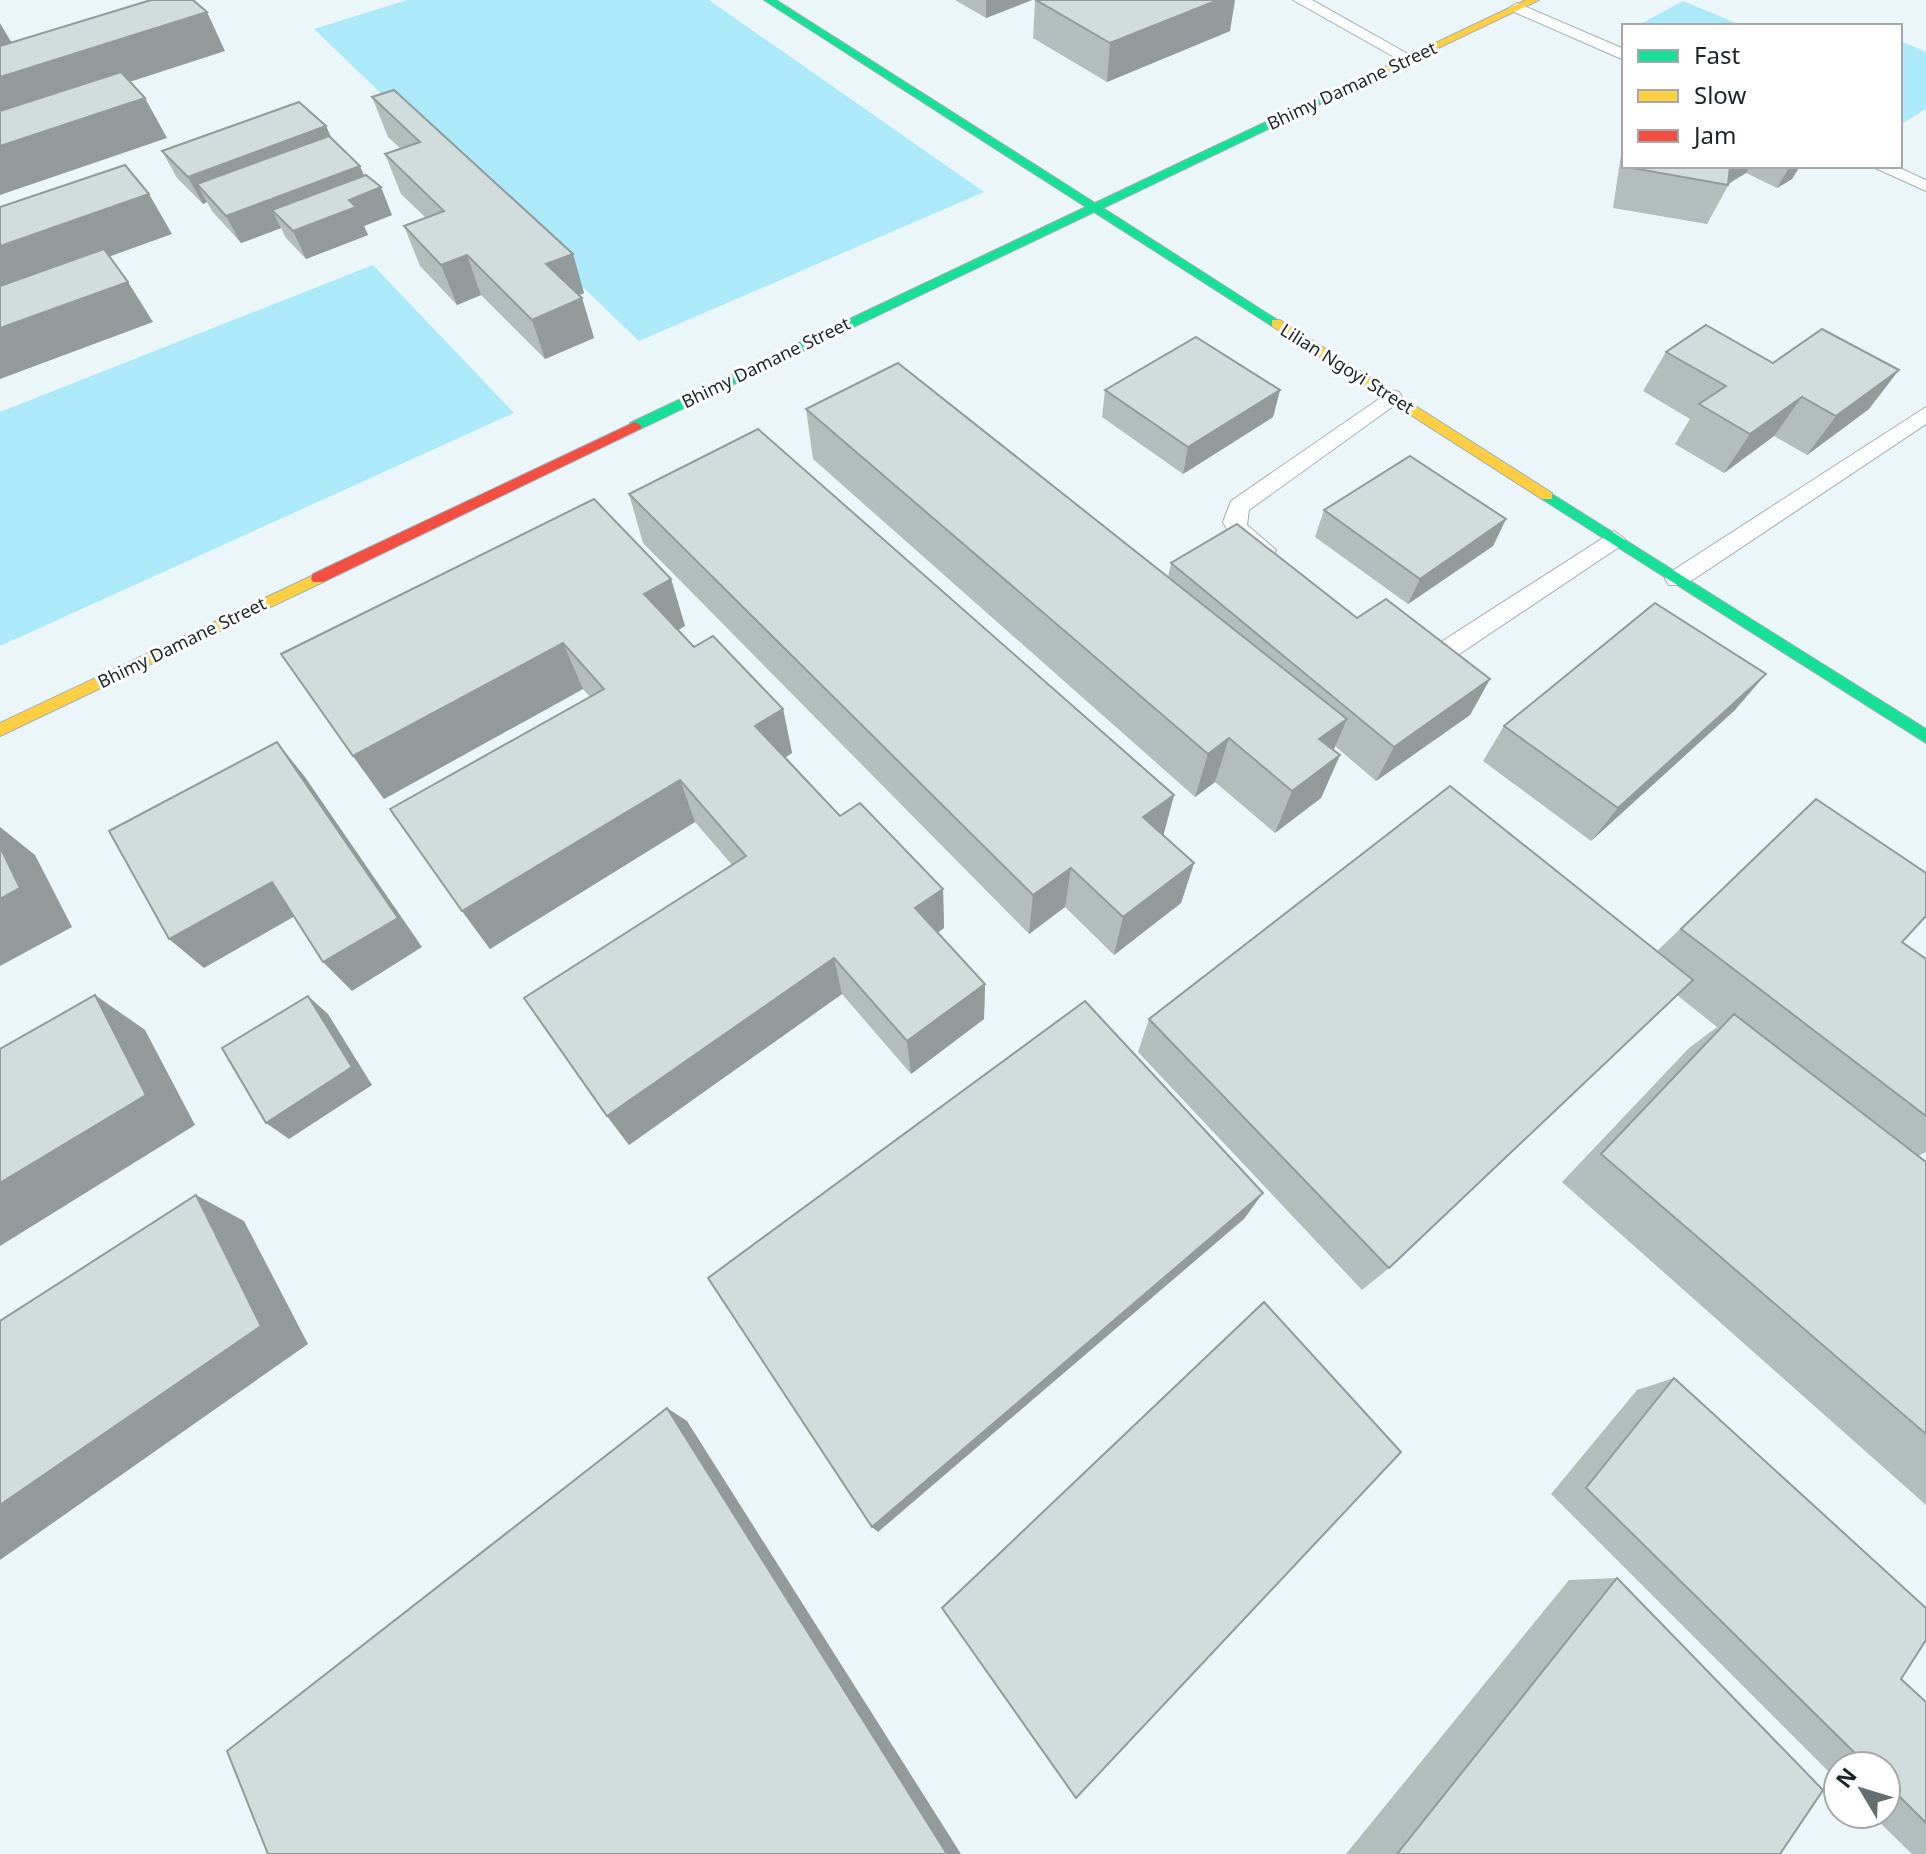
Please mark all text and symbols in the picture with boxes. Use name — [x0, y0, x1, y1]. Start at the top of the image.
legend — [1622, 24, 1902, 168]
street label: Bhimy Damane Street — [1263, 35, 1441, 135]
text: Fast — [1694, 38, 1740, 71]
text: Slow — [1694, 78, 1746, 111]
text: Jam — [1692, 118, 1736, 151]
street label: Bhimy Damane Street — [677, 311, 854, 413]
street label: Lilian Ngoyi Street — [1276, 317, 1419, 419]
street label: Bhimy Damane Street — [93, 591, 270, 693]
north arrow — [1822, 1750, 1902, 1830]
text: N — [1828, 1761, 1863, 1793]

